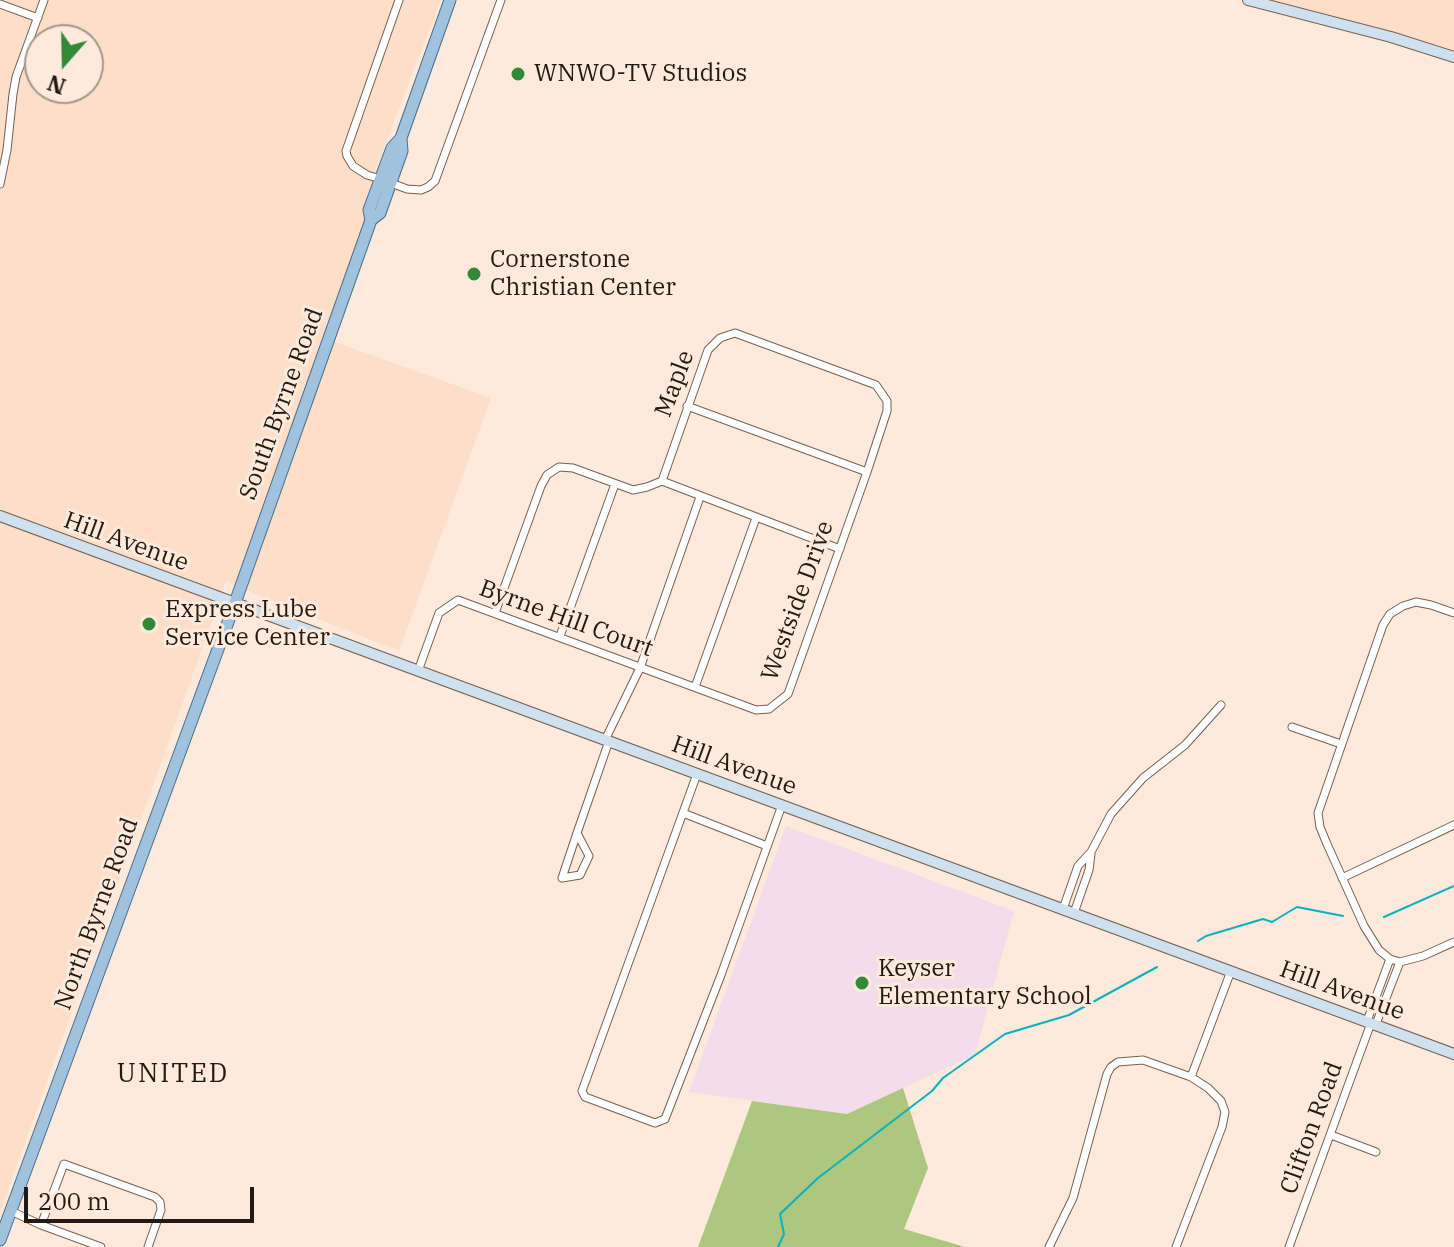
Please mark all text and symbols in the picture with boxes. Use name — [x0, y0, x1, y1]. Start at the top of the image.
north arrow — [24, 24, 104, 104]
place label: WNWO-TV Studios — [534, 60, 747, 88]
marker: WNWO-TV Studios — [509, 65, 527, 83]
text: N — [43, 69, 69, 102]
place label: Cornerstone Christian Center — [490, 246, 676, 302]
marker: Cornerstone Christian Center — [465, 265, 483, 283]
street label: South Byrne Road — [234, 304, 330, 504]
street label: Maple — [649, 347, 701, 421]
street label: Hill Avenue — [60, 506, 192, 578]
street label: Westside Drive — [756, 517, 840, 685]
street label: Byrne Hill Court — [475, 574, 657, 664]
place label: Express Lube Service Center — [165, 596, 330, 652]
marker: Express Lube Service Center — [140, 615, 158, 633]
street label: Hill Avenue — [668, 730, 800, 802]
street label: North Byrne Road — [49, 814, 145, 1014]
place label: Keyser Elementary School — [878, 955, 1092, 1011]
street label: Hill Avenue — [1276, 955, 1408, 1027]
marker: Keyser Elementary School — [853, 974, 871, 992]
district label: UNITED — [117, 1058, 229, 1090]
street label: Clifton Road — [1275, 1058, 1349, 1198]
scale bar — [28, 1171, 258, 1221]
text: 200 m — [38, 1185, 110, 1217]

